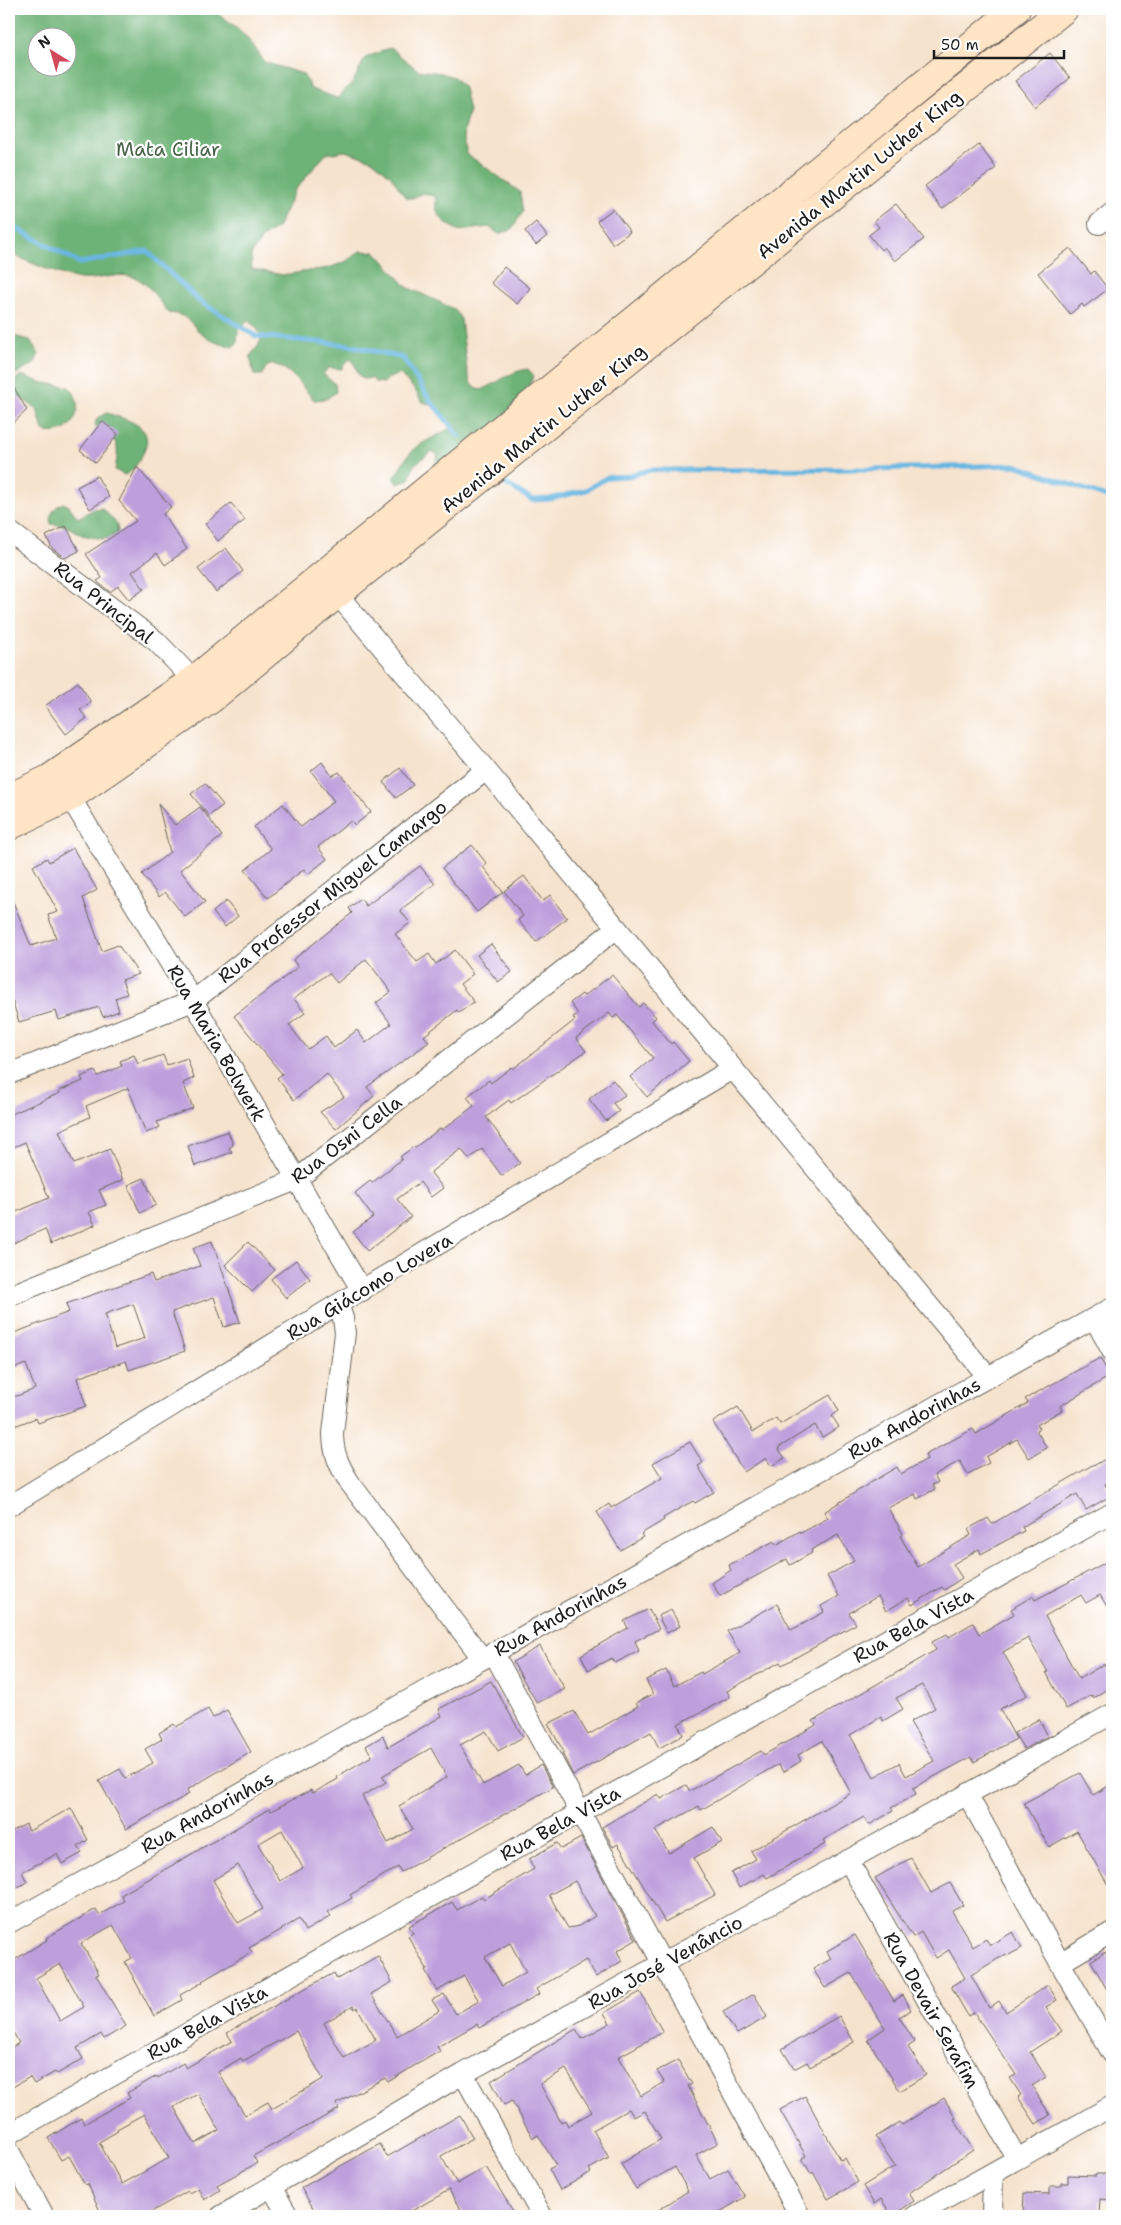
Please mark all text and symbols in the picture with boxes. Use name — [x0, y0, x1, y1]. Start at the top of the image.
north arrow — [28, 28, 78, 78]
scale bar — [934, 28, 1064, 60]
text: N — [34, 31, 54, 52]
text: 50 m — [941, 35, 979, 55]
street label: Avenida Martin Luther King — [752, 84, 967, 265]
park label: Mata Ciliar — [116, 137, 220, 162]
street label: Avenida Martin Luther King — [436, 338, 651, 519]
street label: Rua Principal — [49, 556, 159, 649]
street label: Rua Professor Miguel Camargo — [213, 794, 452, 989]
street label: Rua Maria Bolwerk — [161, 960, 272, 1126]
street label: Rua Osni Cella — [286, 1089, 407, 1189]
street label: Rua Giácomo Lovera — [282, 1227, 457, 1346]
street label: Rua Andorinhas — [843, 1372, 985, 1465]
street label: Rua Andorinhas — [489, 1569, 631, 1662]
street label: Rua Bela Vista — [849, 1582, 978, 1669]
street label: Rua Andorinhas — [136, 1766, 278, 1859]
street label: Rua Bela Vista — [496, 1780, 625, 1867]
street label: Rua José Venâncio — [583, 1910, 747, 2015]
street label: Rua Devair Serafim — [878, 1927, 985, 2093]
street label: Rua Bela Vista — [143, 1979, 272, 2066]

